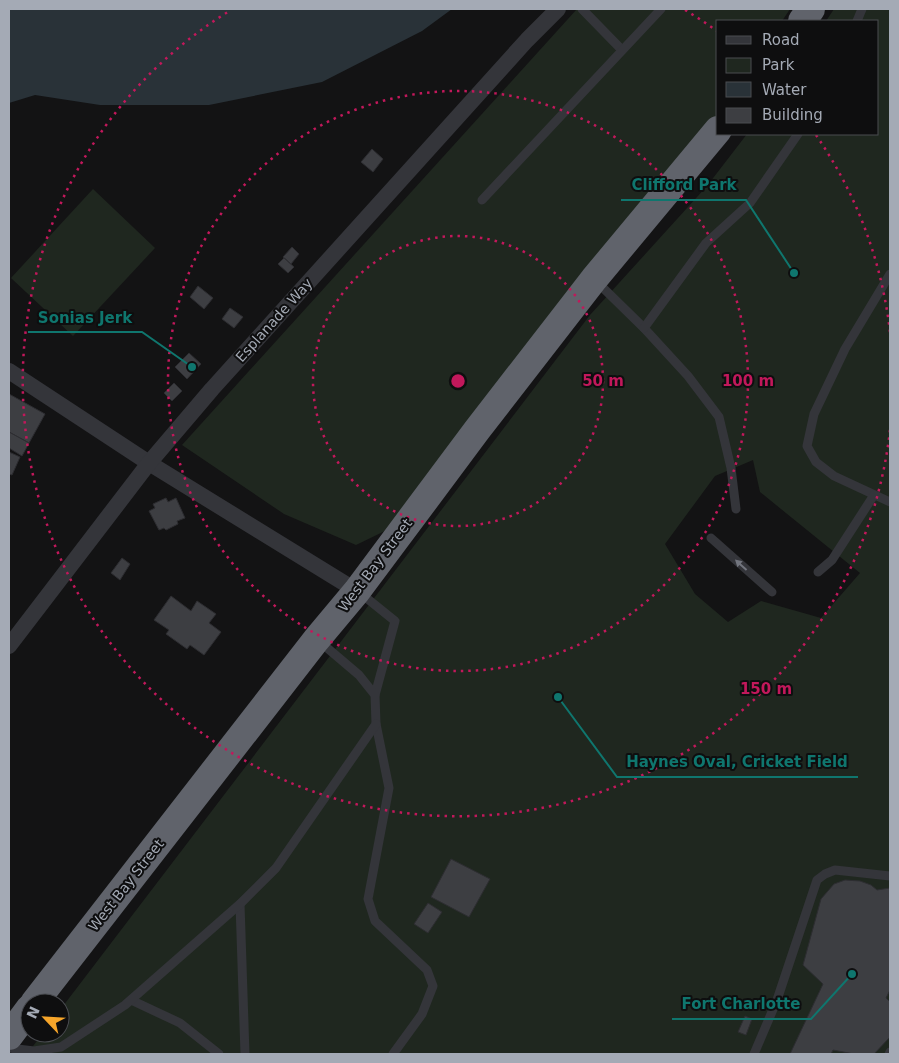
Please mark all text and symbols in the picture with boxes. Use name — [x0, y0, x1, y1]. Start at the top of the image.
legend — [716, 20, 879, 135]
text: Road — [762, 31, 800, 49]
text: Park — [762, 56, 795, 74]
text: Water — [762, 81, 807, 99]
text: Building — [762, 106, 823, 124]
callout: Clifford Park — [621, 170, 746, 200]
text: Clifford Park — [631, 176, 738, 194]
street label: Esplanade Way — [232, 275, 316, 365]
callout: Sonias Jerk — [28, 302, 142, 332]
text: Sonias Jerk — [38, 309, 133, 327]
centre of rings — [449, 372, 467, 390]
text: 50 m — [582, 372, 624, 390]
text: 100 m — [722, 372, 774, 390]
street label: West Bay Street — [335, 515, 415, 615]
one-way arrow — [735, 559, 748, 570]
text: 150 m — [740, 680, 792, 698]
callout: Haynes Oval, Cricket Field — [617, 747, 858, 777]
text: Haynes Oval, Cricket Field — [626, 753, 848, 771]
street label: West Bay Street — [85, 835, 167, 934]
callout: Fort Charlotte — [672, 989, 811, 1019]
north arrow — [20, 993, 70, 1043]
text: Fort Charlotte — [682, 995, 800, 1013]
text: N — [23, 1004, 43, 1021]

